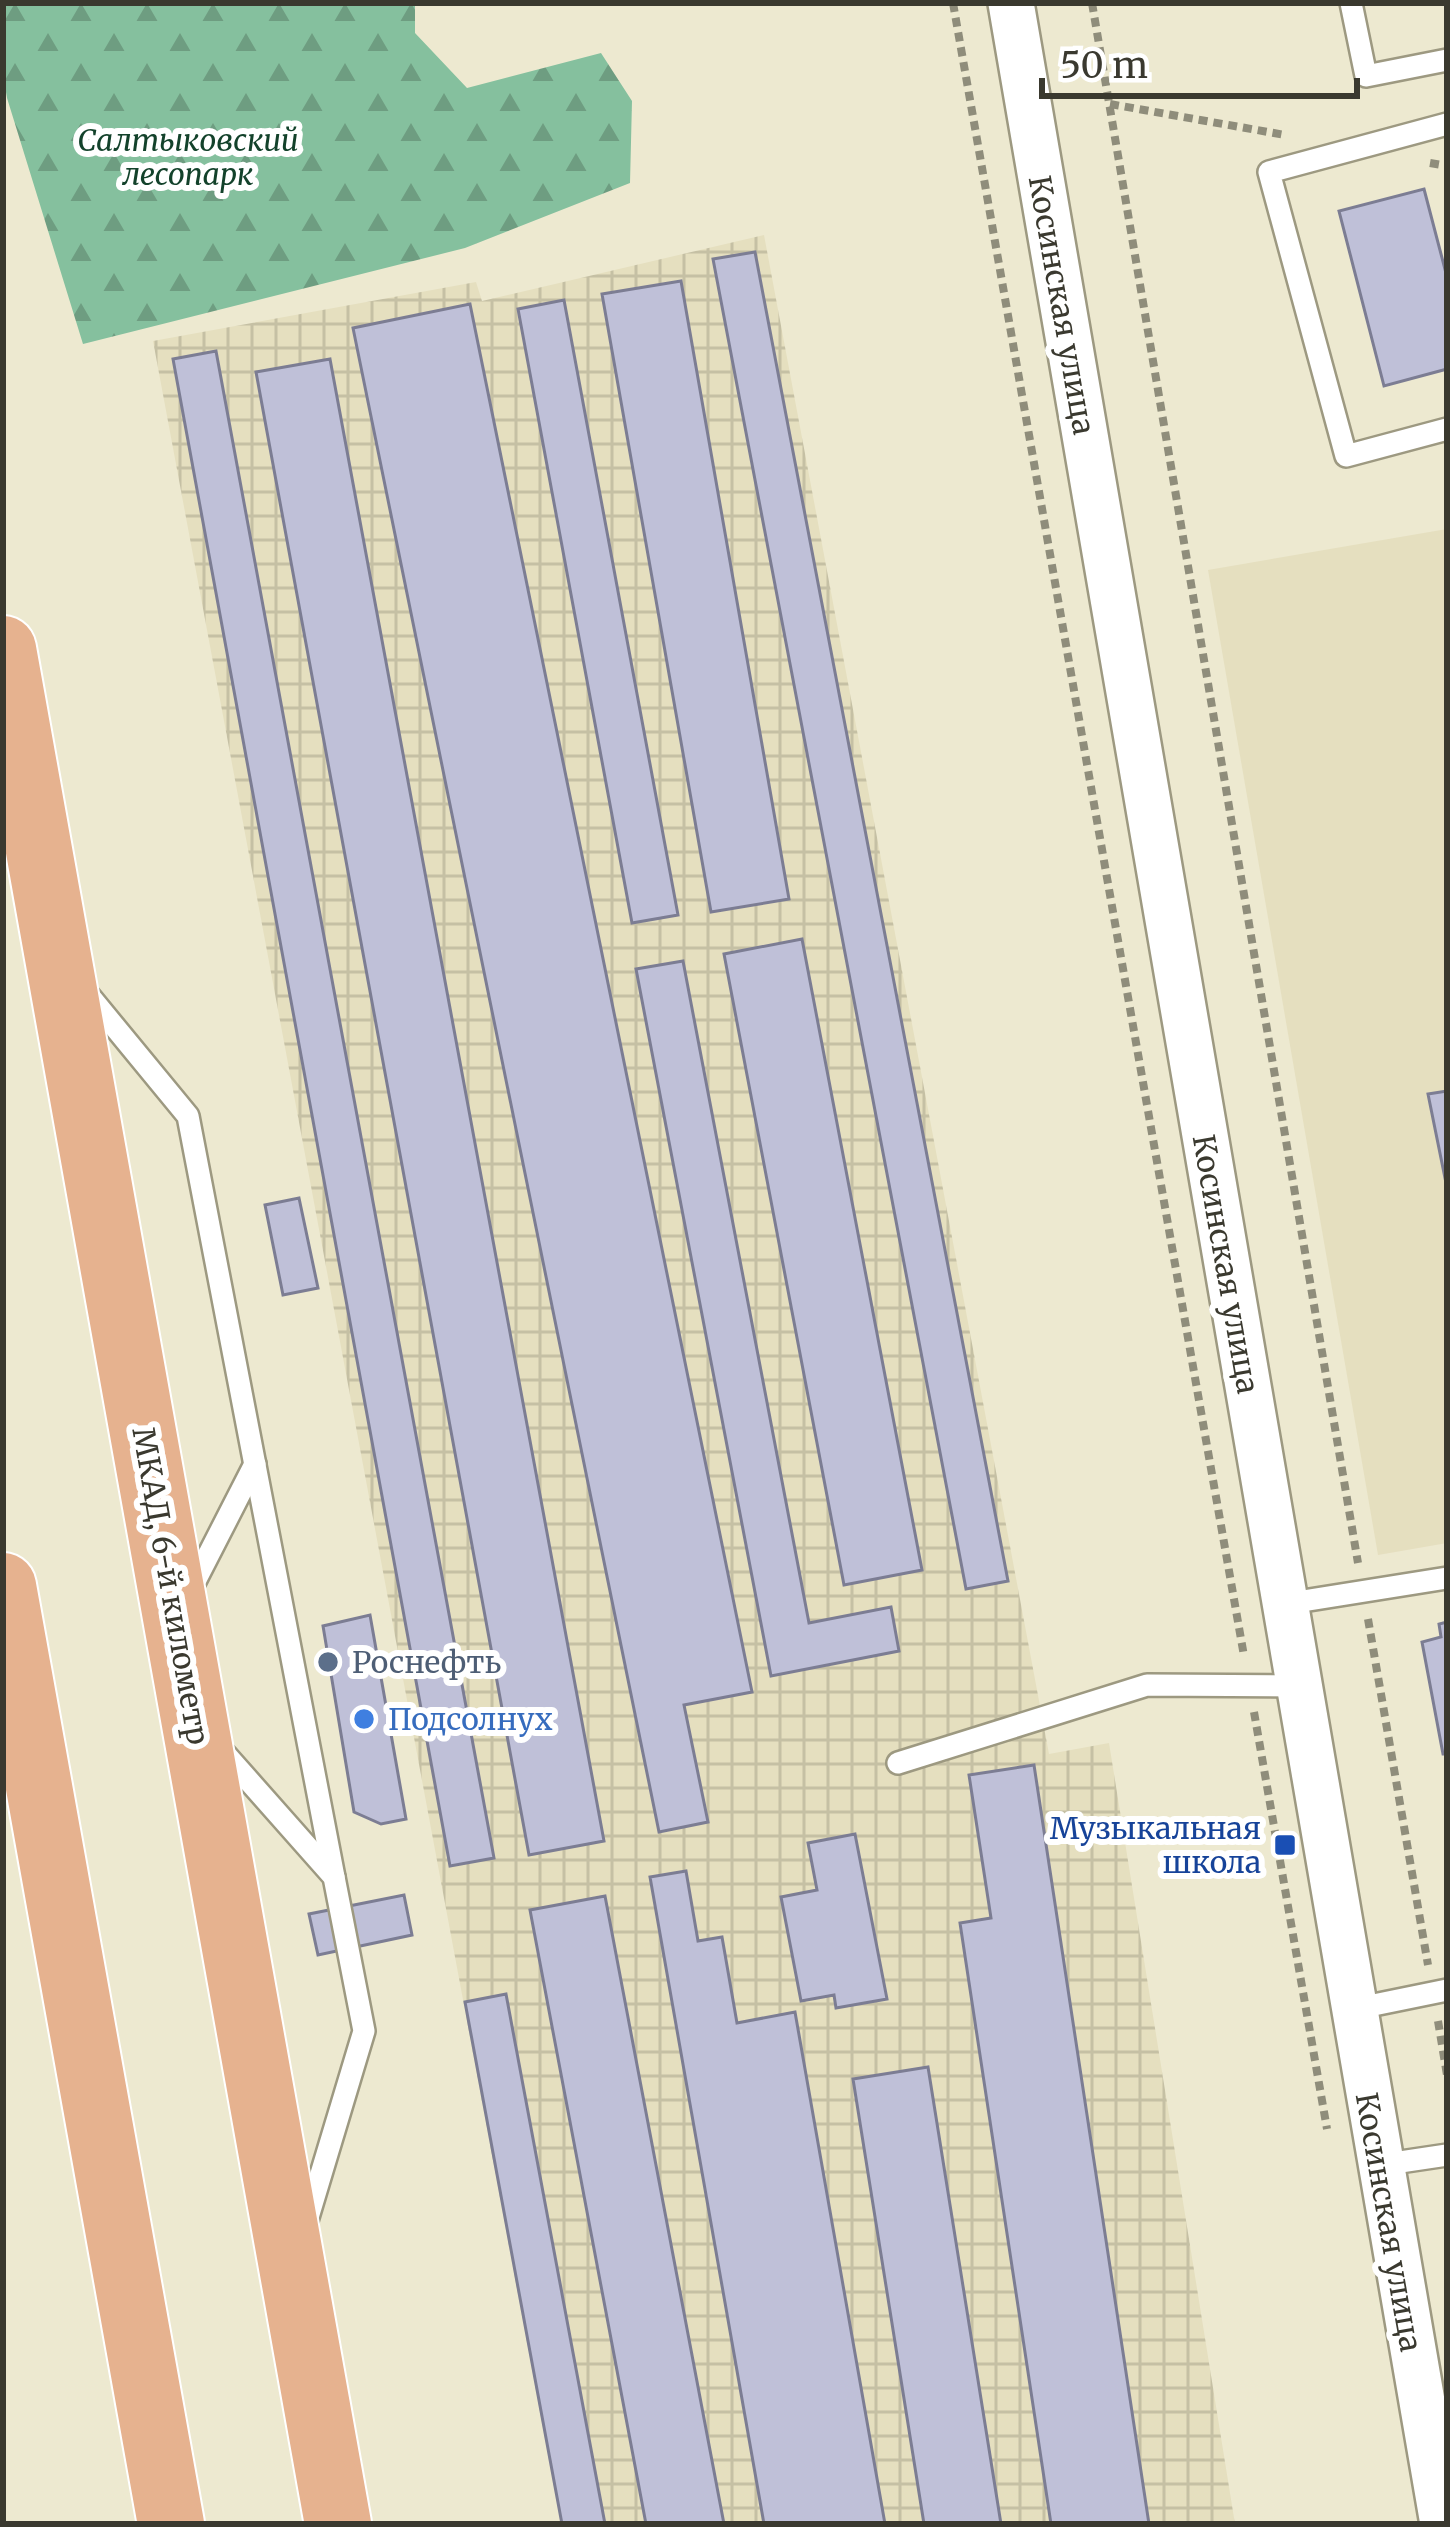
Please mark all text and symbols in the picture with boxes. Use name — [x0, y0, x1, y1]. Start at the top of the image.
scale bar — [1042, 24, 1357, 98]
text: 50 m — [1060, 43, 1148, 88]
park label: Салтыковский лесопарк — [77, 121, 299, 193]
street label: Косинская улица — [1021, 173, 1103, 437]
street label: Косинская улица — [1185, 1132, 1267, 1396]
street label: МКАД, 6-й километр — [124, 1424, 218, 1748]
place label: Роснефть — [352, 1643, 501, 1681]
marker: Роснефть — [315, 1649, 341, 1675]
place label: Подсолнух — [388, 1700, 553, 1738]
marker: Подсолнух — [351, 1706, 377, 1732]
place label: Музыкальная школа — [1050, 1809, 1261, 1881]
marker: Музыкальная школа — [1272, 1832, 1298, 1858]
street label: Косинская улица — [1348, 2090, 1430, 2354]

